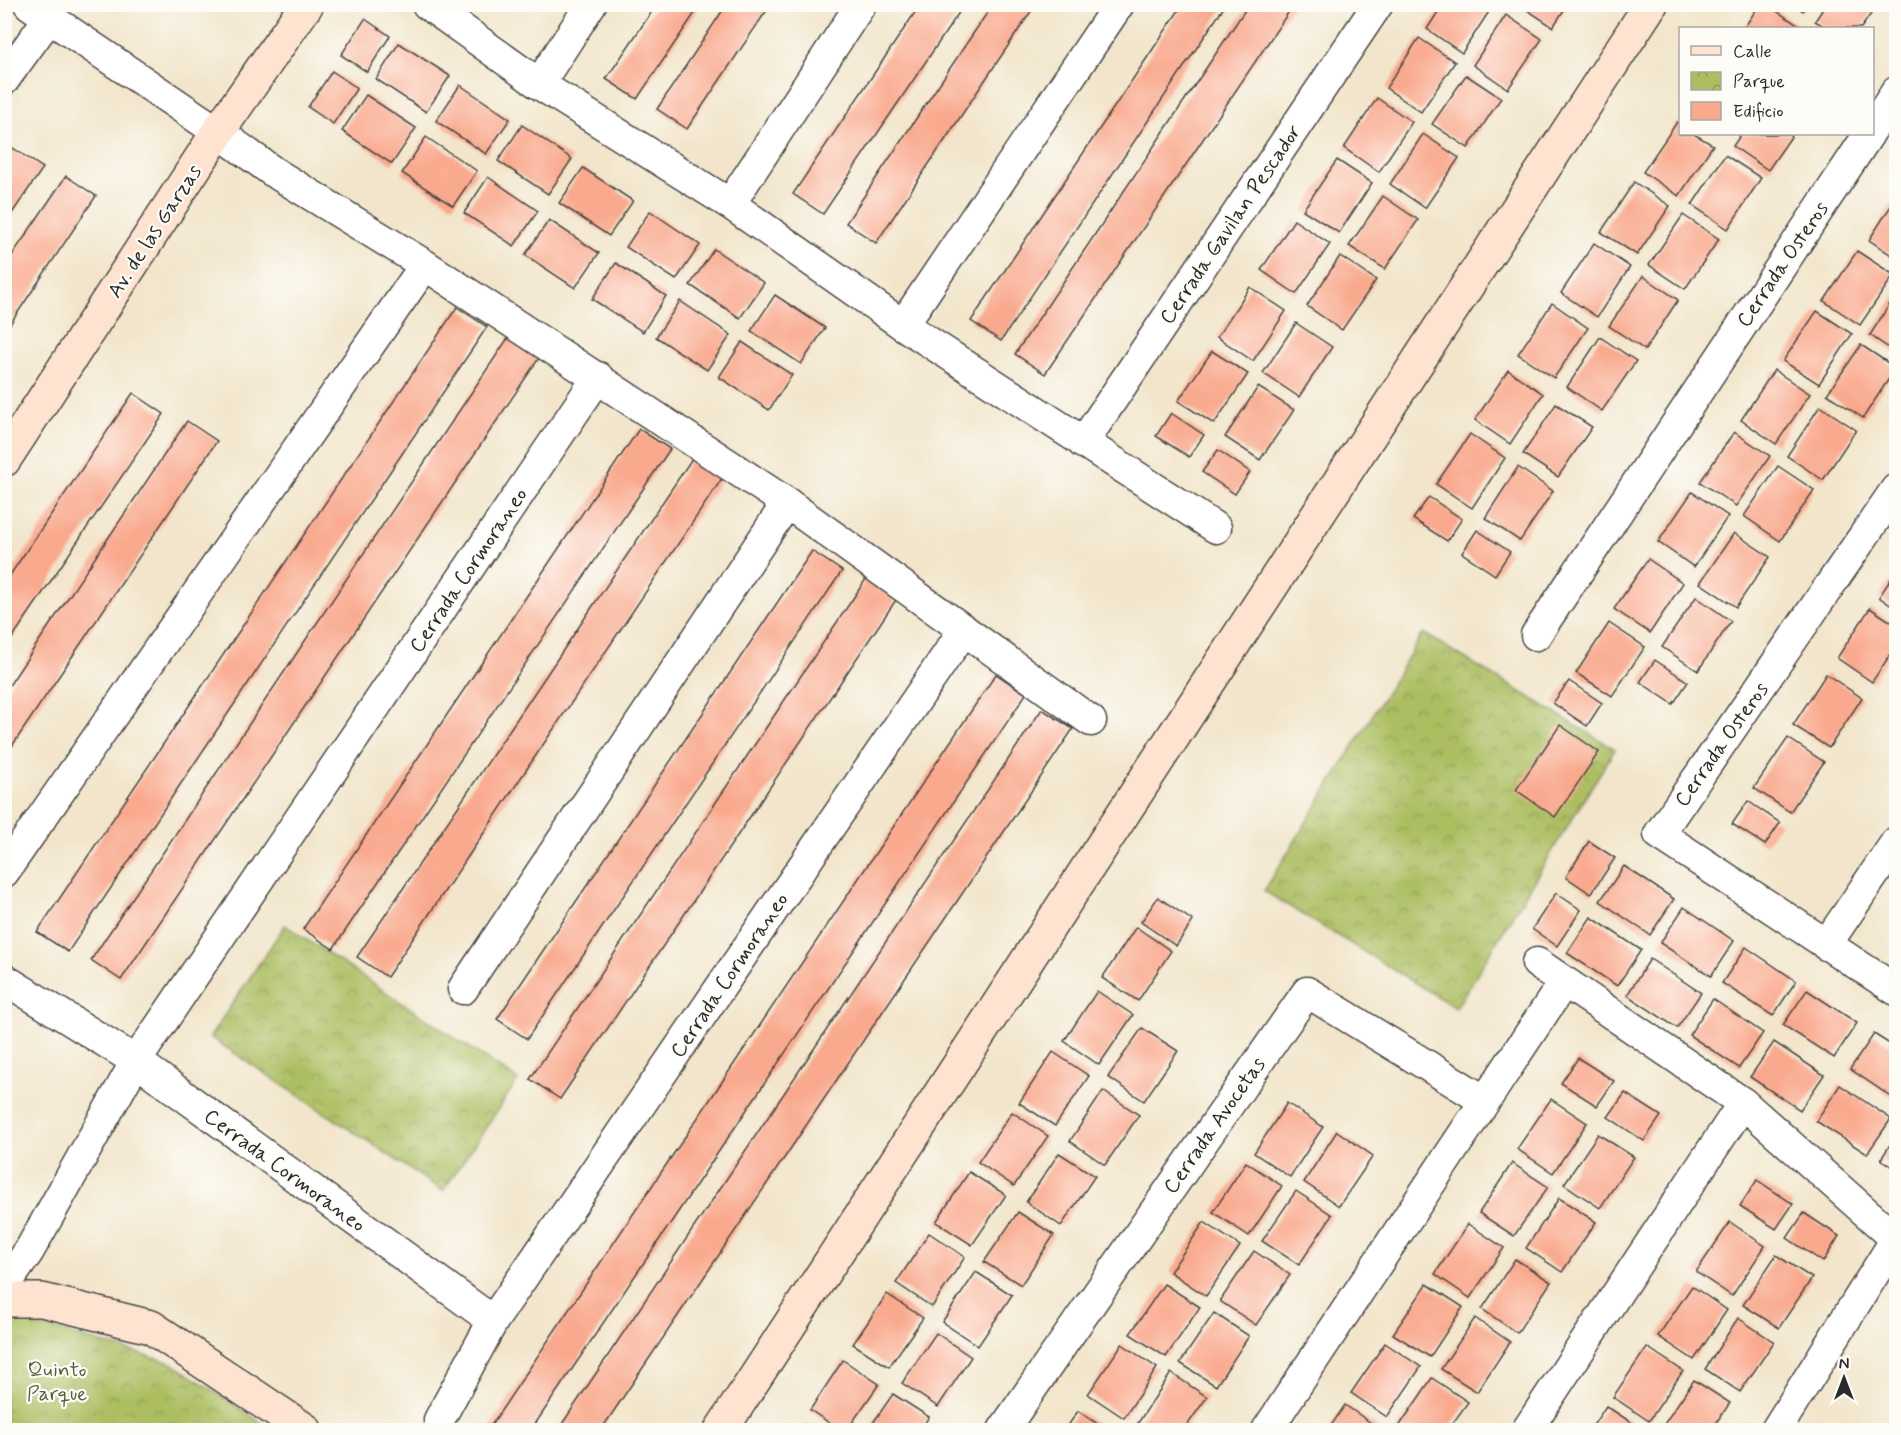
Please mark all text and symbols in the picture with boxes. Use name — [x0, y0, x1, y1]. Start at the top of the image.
legend — [1679, 27, 1874, 135]
text: Calle — [1733, 40, 1772, 64]
text: Parque — [1733, 70, 1785, 94]
text: Edificio — [1733, 100, 1784, 124]
street label: Cerrada Gavilan Pescador — [1153, 119, 1308, 330]
street label: Av. de las Garzas — [101, 159, 208, 304]
street label: Cerrada Osteros — [1730, 196, 1835, 333]
street label: Cerrada Cormoraneo — [403, 483, 535, 659]
street label: Cerrada Osteros — [1668, 677, 1775, 813]
street label: Cerrada Cormoraneo — [664, 888, 796, 1064]
street label: Cerrada Avocetas — [1157, 1052, 1272, 1200]
street label: Cerrada Cormoraneo — [198, 1103, 371, 1239]
north arrow — [1814, 1348, 1874, 1408]
text: N — [1839, 1354, 1849, 1375]
park label: Quinto Parque — [27, 1356, 87, 1408]

